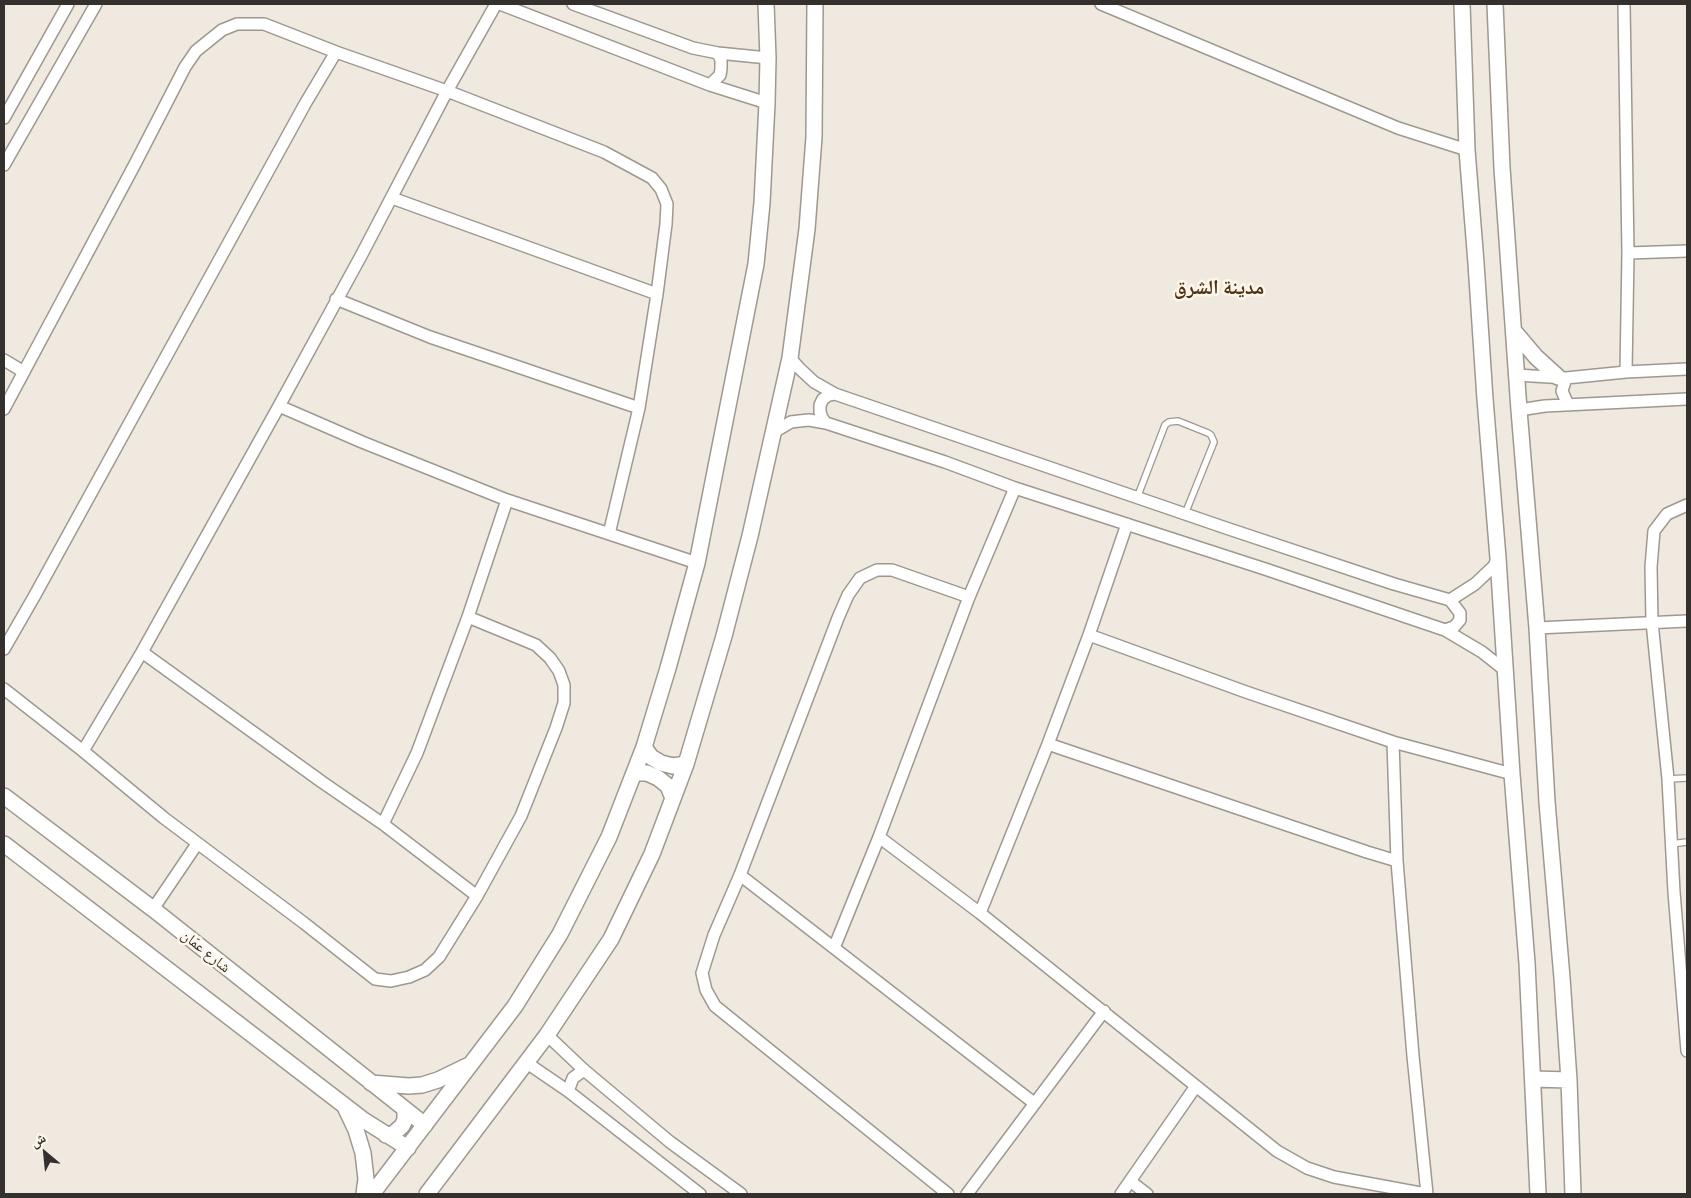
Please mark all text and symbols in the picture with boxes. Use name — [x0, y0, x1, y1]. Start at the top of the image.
district label: مدينة الشرق — [1174, 275, 1264, 299]
street label: شارع عمّان — [178, 926, 234, 976]
north arrow — [20, 1128, 70, 1178]
text: ش — [27, 1128, 48, 1150]

